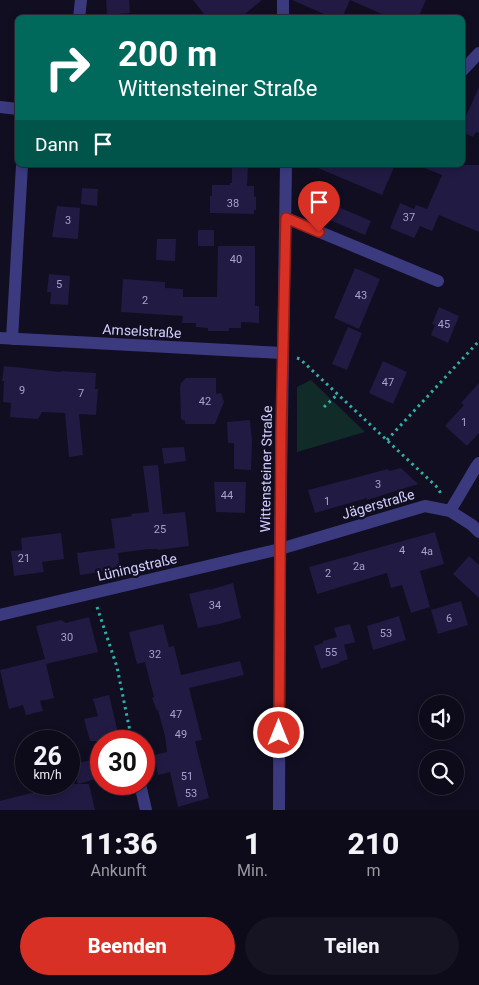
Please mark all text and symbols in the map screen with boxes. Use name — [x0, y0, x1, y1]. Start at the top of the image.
text: 200 m — [118, 34, 217, 75]
icon: right — [35, 35, 100, 100]
text: Wittensteiner Straße — [118, 76, 317, 101]
icon: arrive — [89, 130, 117, 158]
text: Dann — [35, 133, 79, 156]
pin — [298, 181, 340, 232]
icon: arrive — [305, 188, 333, 216]
house number: 38 — [227, 197, 239, 210]
house number: 37 — [403, 211, 415, 224]
house number: 3 — [65, 214, 71, 227]
house number: 40 — [230, 253, 242, 266]
house number: 5 — [56, 278, 62, 291]
house number: 43 — [355, 289, 367, 302]
house number: 2 — [142, 294, 148, 307]
house number: 45 — [438, 318, 450, 331]
street label: Amselstraße — [102, 321, 182, 341]
house number: 47 — [382, 376, 394, 389]
house number: 9 — [19, 384, 25, 397]
house number: 7 — [78, 387, 84, 400]
house number: 42 — [199, 395, 211, 408]
street label: Wittensteiner Straße — [257, 405, 275, 533]
house number: 1 — [461, 416, 467, 429]
house number: 3 — [375, 478, 381, 491]
street label: Jägerstraße — [340, 486, 416, 522]
house number: 44 — [221, 489, 233, 502]
house number: 1 — [324, 495, 330, 508]
house number: 25 — [154, 523, 166, 536]
house number: 4 — [399, 544, 405, 557]
house number: 4a — [421, 545, 433, 558]
street label: Lüningstraße — [96, 550, 178, 584]
house number: 21 — [18, 552, 30, 565]
house number: 2a — [353, 560, 365, 573]
house number: 2 — [325, 567, 331, 580]
house number: 34 — [209, 599, 221, 612]
house number: 6 — [446, 612, 452, 625]
house number: 53 — [380, 627, 392, 640]
house number: 30 — [61, 631, 73, 644]
house number: 55 — [325, 646, 337, 659]
house number: 32 — [149, 648, 161, 661]
map controls — [419, 695, 464, 795]
button: sound — [419, 695, 464, 740]
position arrow — [252, 706, 304, 758]
house number: 47 — [170, 708, 182, 721]
house number: 49 — [175, 728, 187, 741]
speed limit sign: 30 — [90, 730, 155, 795]
text: 26 — [33, 742, 62, 771]
button: search — [419, 750, 464, 795]
text: km/h — [33, 768, 62, 782]
house number: 51 — [181, 770, 193, 783]
house number: 53 — [185, 787, 197, 800]
text: 11:36 — [80, 826, 157, 861]
text: 1 — [244, 826, 261, 861]
text: 210 — [348, 826, 399, 861]
text: Ankunft — [91, 861, 146, 880]
text: Min. — [237, 861, 268, 880]
text: m — [366, 861, 380, 880]
button: Beenden — [20, 917, 235, 975]
button: Teilen — [245, 917, 459, 975]

